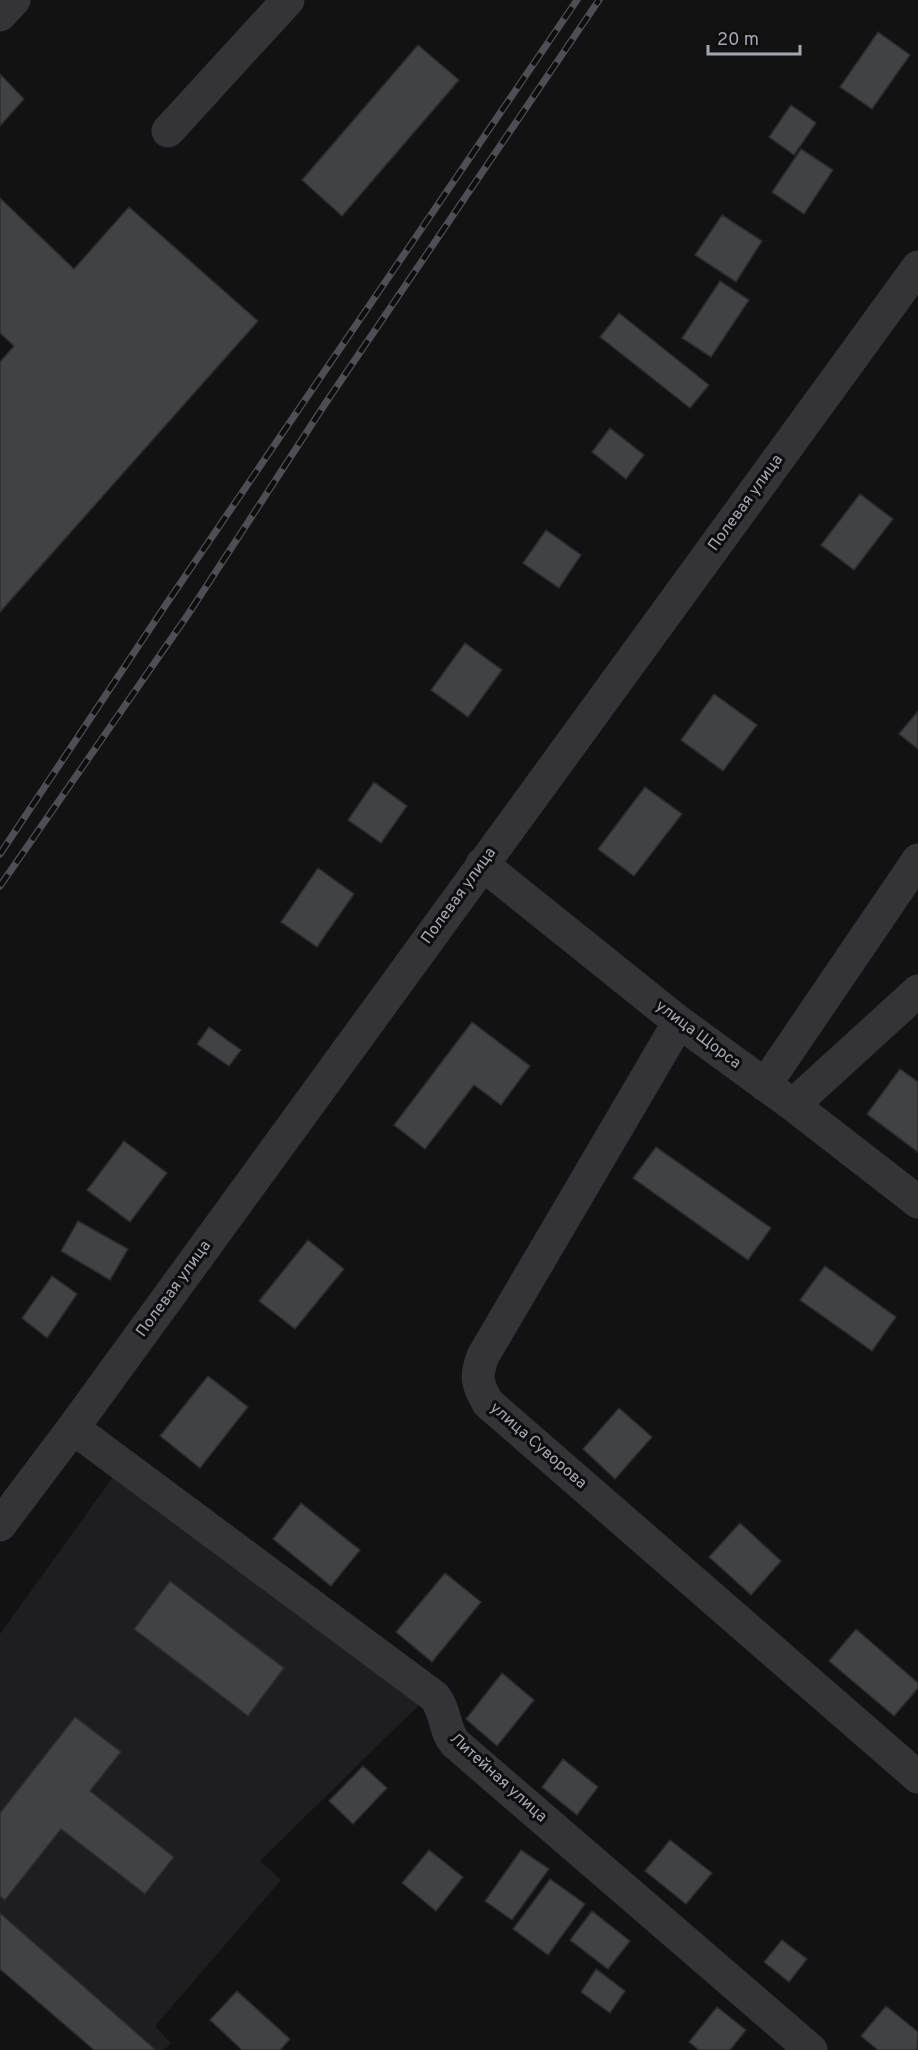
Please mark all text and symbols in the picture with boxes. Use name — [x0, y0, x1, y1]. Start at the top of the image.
scale bar — [708, 18, 800, 56]
text: 20 m — [717, 29, 759, 52]
street label: Полевая улица — [704, 451, 788, 555]
street label: Полевая улица — [417, 844, 501, 948]
street label: улица Щорса — [651, 996, 745, 1074]
street label: Полевая улица — [132, 1237, 216, 1341]
street label: улица Суворова — [485, 1398, 591, 1494]
street label: Литейная улица — [445, 1729, 551, 1827]

